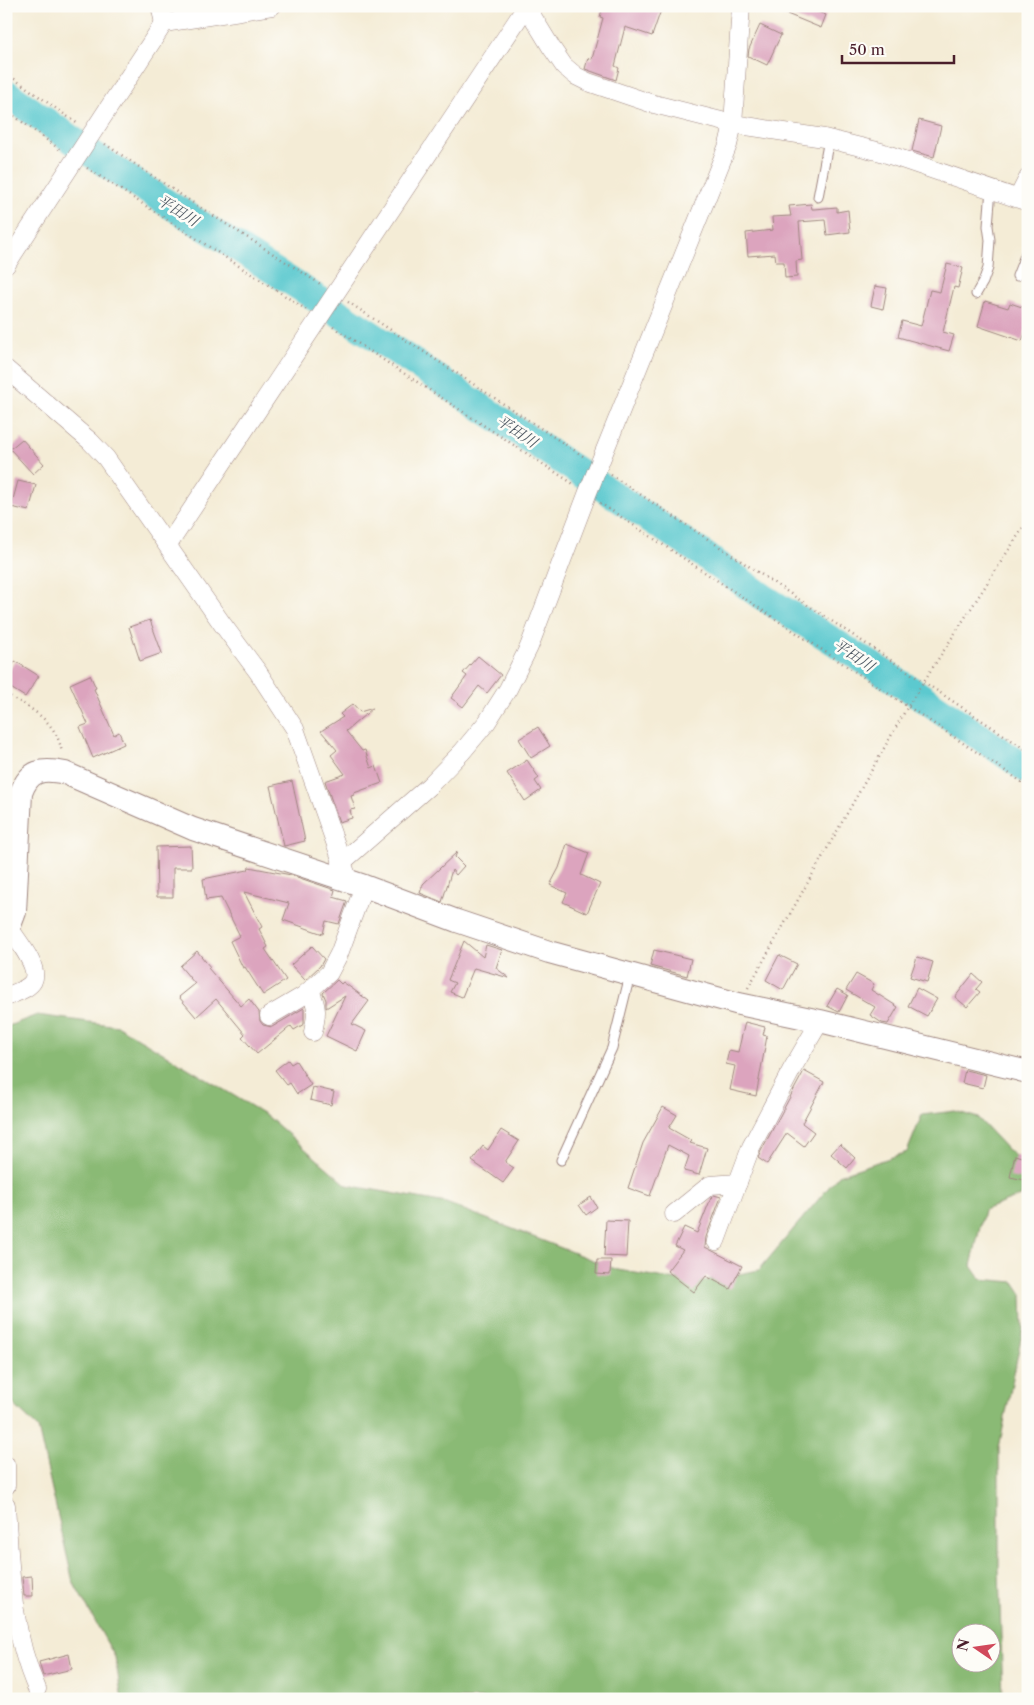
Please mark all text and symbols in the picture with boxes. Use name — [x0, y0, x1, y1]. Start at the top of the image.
scale bar — [842, 32, 954, 64]
text: 50 m — [849, 40, 885, 59]
water label: 平田川 — [154, 190, 204, 231]
water label: 平田川 — [493, 411, 543, 453]
water label: 平田川 — [830, 635, 880, 677]
north arrow — [952, 1622, 1002, 1672]
text: N — [953, 1637, 973, 1653]

